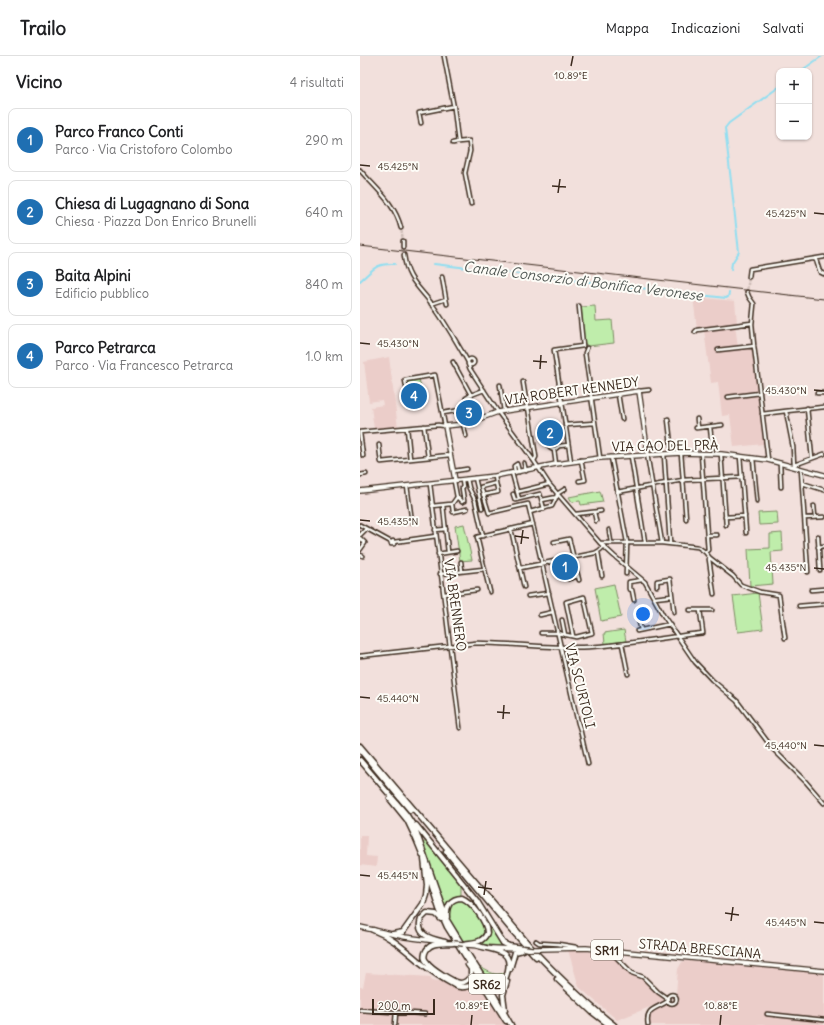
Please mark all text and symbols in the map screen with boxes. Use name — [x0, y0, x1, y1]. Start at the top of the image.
text: Trailo — [20, 16, 66, 40]
text: Mappa — [606, 19, 649, 37]
text: Indicazioni — [671, 19, 741, 37]
text: Salvati — [763, 19, 804, 37]
map controls — [776, 68, 812, 140]
button: + — [776, 68, 812, 104]
text: 10.89°E — [554, 69, 588, 82]
text: Vicino — [16, 71, 62, 93]
text: 4 risultati — [290, 74, 344, 91]
button: − — [776, 104, 812, 140]
text: Parco Franco Conti — [55, 122, 183, 141]
text: 1 — [27, 132, 33, 149]
text: 290 m — [305, 132, 343, 149]
text: Parco · Via Cristoforo Colombo — [55, 141, 233, 158]
text: 45.425°N — [378, 160, 418, 173]
text: Chiesa di Lugagnano di Sona — [55, 194, 249, 213]
text: 2 — [26, 204, 34, 221]
text: 640 m — [305, 204, 343, 221]
text: 45.425°N — [766, 207, 806, 220]
text: Chiesa · Piazza Don Enrico Brunelli — [55, 213, 256, 230]
water label: Canale Consorzio di Bonifica Veronese — [462, 257, 705, 305]
text: Baita Alpini — [55, 266, 131, 285]
text: 3 — [26, 276, 34, 293]
text: 840 m — [305, 276, 343, 293]
text: Edificio pubblico — [55, 285, 149, 302]
text: 45.430°N — [377, 337, 419, 350]
text: Parco Petrarca — [55, 338, 156, 357]
text: 4 — [26, 348, 34, 365]
text: 1.0 km — [305, 348, 343, 365]
text: Parco · Via Francesco Petrarca — [55, 357, 233, 374]
street label: VIA ROBERT KENNEDY — [504, 373, 640, 409]
pin: 4 — [401, 381, 427, 411]
text: 45.430°N — [765, 384, 807, 397]
pin: 3 — [456, 398, 482, 428]
pin: 2 — [537, 418, 563, 448]
street label: VIA CAO DEL PRÀ — [611, 436, 719, 455]
text: 45.435°N — [378, 515, 418, 528]
pin: 1 — [552, 552, 578, 582]
street label: VIA BRENNERO — [440, 557, 470, 653]
text: 45.435°N — [766, 561, 806, 574]
your location — [633, 604, 653, 624]
street label: VIA SCURTOLI — [561, 642, 599, 731]
text: 45.440°N — [377, 692, 419, 705]
text: 45.440°N — [765, 739, 807, 752]
text: 45.445°N — [378, 869, 418, 882]
text: 45.445°N — [766, 916, 806, 929]
street label: STRADA BRESCIANA — [638, 935, 762, 963]
road number: SR11 — [591, 940, 623, 960]
road number: SR62 — [469, 974, 505, 994]
scale bar — [372, 997, 435, 1016]
text: 200 m — [378, 999, 411, 1013]
text: 10.89°E — [455, 999, 489, 1012]
text: 10.88°E — [704, 999, 738, 1012]

